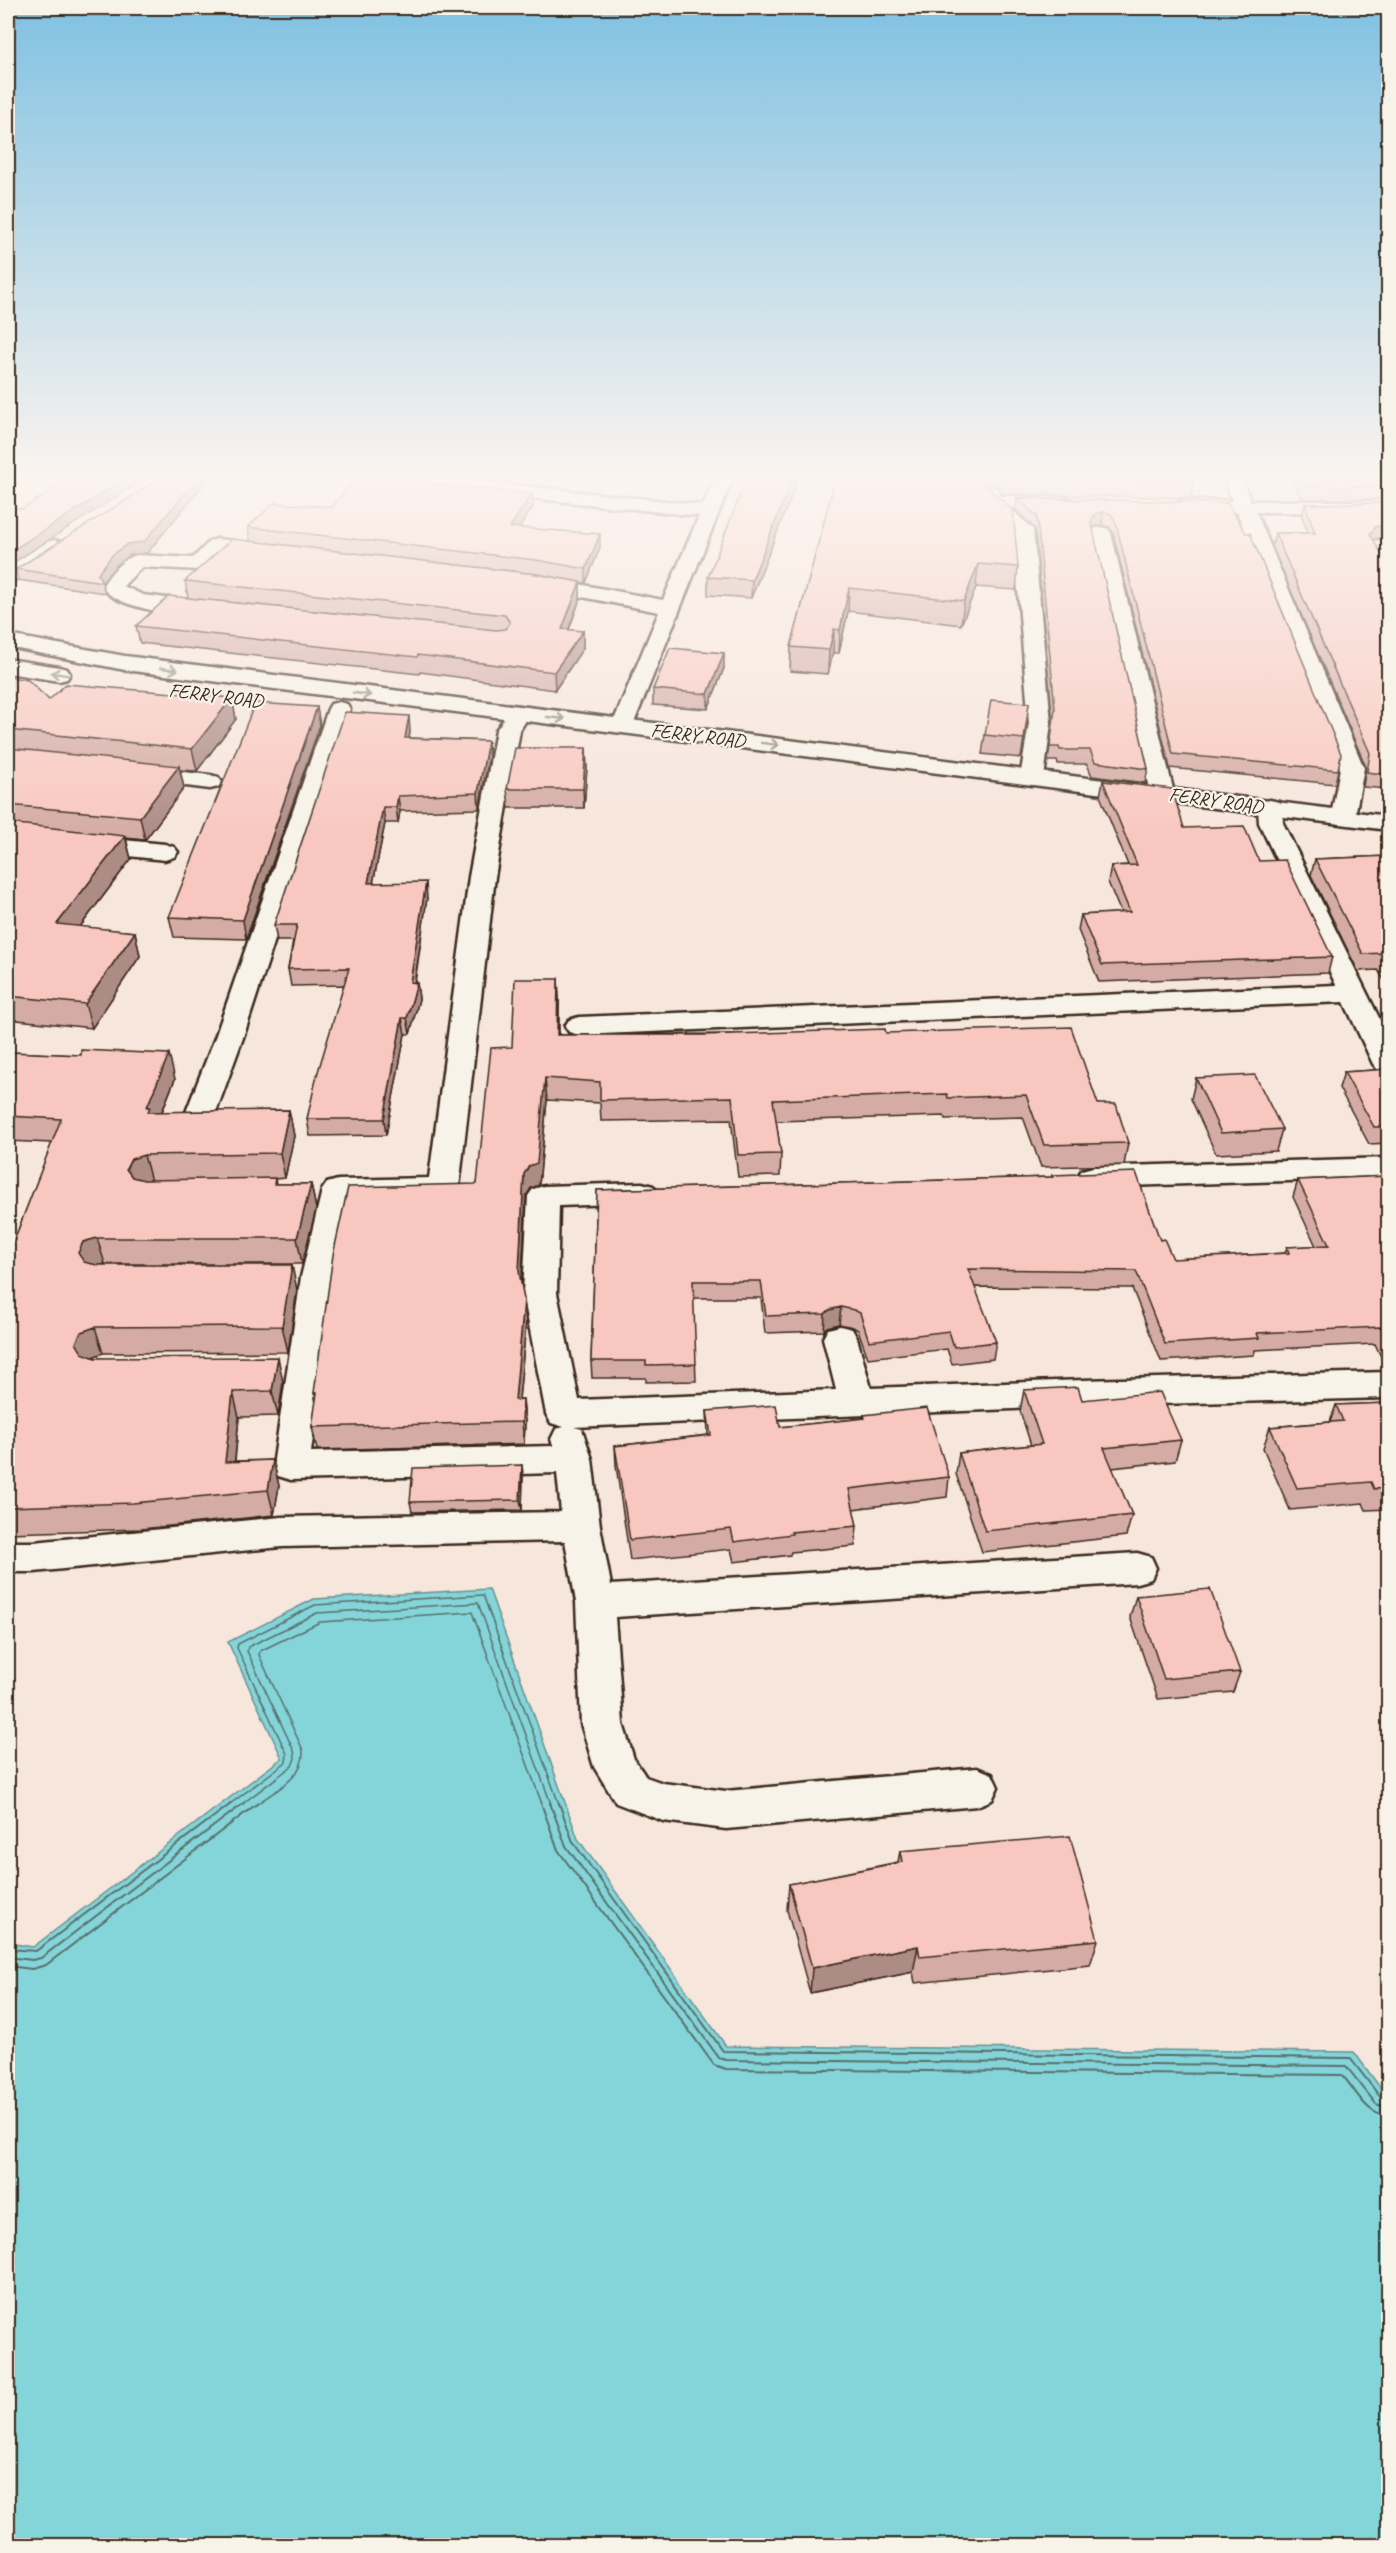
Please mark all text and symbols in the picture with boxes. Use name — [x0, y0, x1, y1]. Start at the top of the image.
one-way arrow — [158, 663, 178, 674]
one-way arrow — [50, 668, 70, 679]
street label: FERRY ROAD — [168, 677, 267, 714]
one-way arrow — [352, 689, 371, 700]
one-way arrow — [545, 713, 565, 724]
street label: FERRY ROAD — [650, 717, 749, 754]
one-way arrow — [759, 739, 779, 750]
street label: FERRY ROAD — [1167, 782, 1267, 820]

